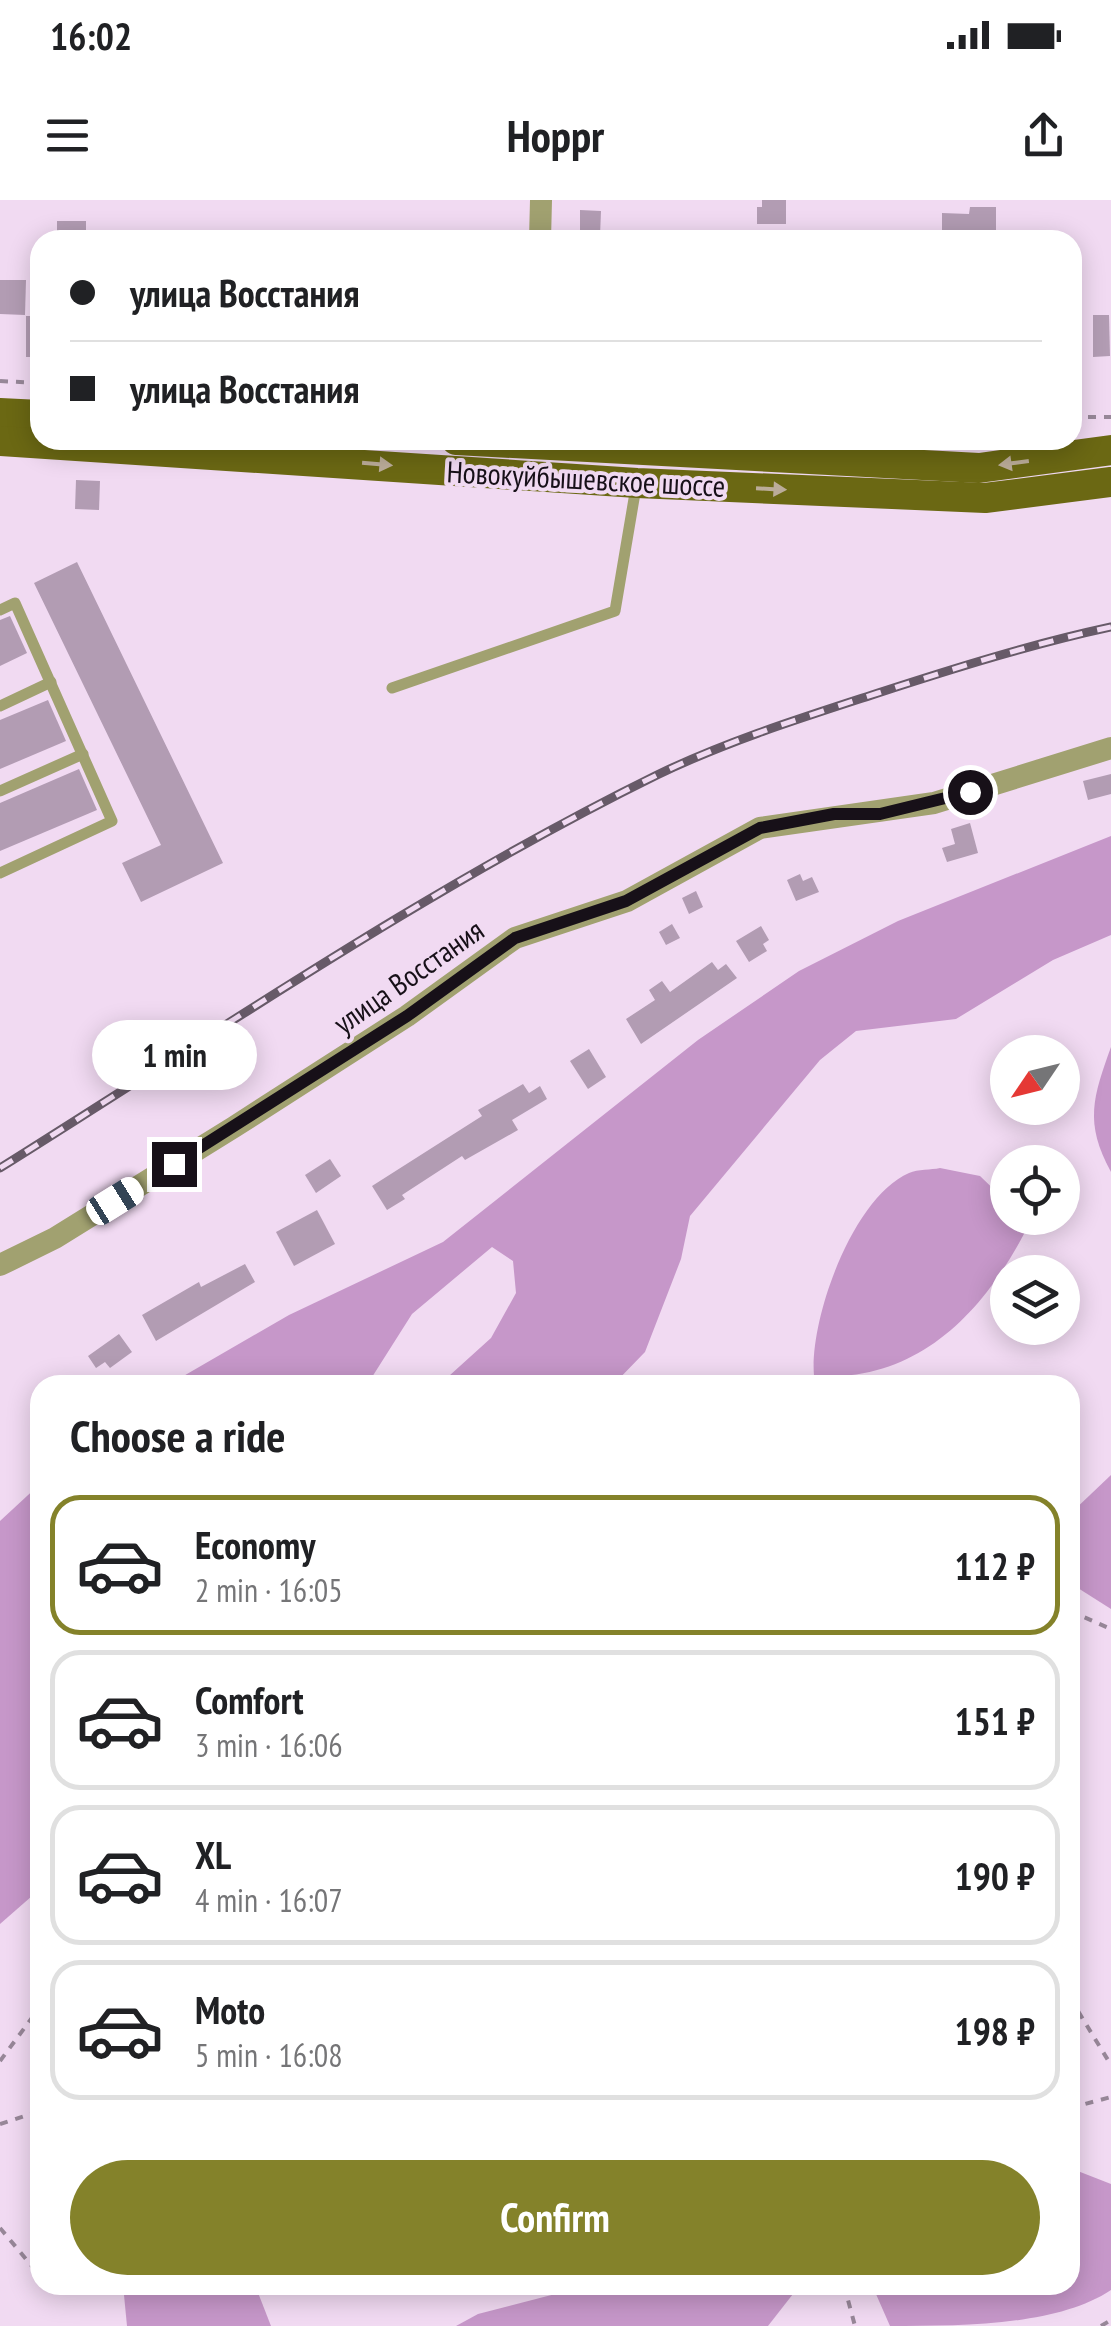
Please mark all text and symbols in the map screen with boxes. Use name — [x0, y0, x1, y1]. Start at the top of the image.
text: 16:02 — [50, 11, 132, 60]
text: Hoppr — [507, 106, 604, 164]
icon: menu — [40, 108, 95, 163]
icon: share — [1016, 108, 1071, 163]
text: улица Восстания — [130, 268, 359, 317]
text: улица Восстания — [130, 364, 359, 413]
street label: Новокуйбышевское шоссе — [446, 451, 726, 505]
one-way arrow — [998, 456, 1030, 472]
one-way arrow — [361, 457, 393, 473]
one-way arrow — [755, 481, 787, 497]
route start — [948, 770, 993, 815]
street label: улица Восстания — [325, 910, 491, 1042]
callout: 1 min — [91, 1019, 256, 1089]
text: 1 min — [142, 1034, 207, 1076]
north arrow — [990, 1035, 1080, 1125]
map controls — [990, 1035, 1080, 1345]
route end — [152, 1142, 197, 1187]
button: locate — [990, 1145, 1080, 1235]
car — [82, 1172, 148, 1230]
button: layers — [990, 1255, 1080, 1345]
text: Choose a ride — [70, 1406, 285, 1464]
icon: car — [75, 1520, 165, 1610]
text: Economy — [195, 1520, 315, 1569]
text: 112 ₽ — [955, 1541, 1035, 1590]
text: 2 min · 16:05 — [195, 1569, 343, 1611]
icon: car — [75, 1675, 165, 1765]
text: Comfort — [195, 1675, 304, 1724]
text: 151 ₽ — [955, 1696, 1035, 1745]
text: 3 min · 16:06 — [195, 1724, 343, 1766]
icon: car — [75, 1830, 165, 1920]
text: XL — [195, 1830, 231, 1879]
text: 190 ₽ — [955, 1851, 1035, 1900]
text: 4 min · 16:07 — [195, 1879, 343, 1921]
icon: car — [75, 1985, 165, 2075]
text: Moto — [195, 1985, 265, 2034]
text: 198 ₽ — [955, 2006, 1035, 2055]
text: 5 min · 16:08 — [195, 2034, 343, 2076]
button: Confirm — [70, 2160, 1040, 2275]

